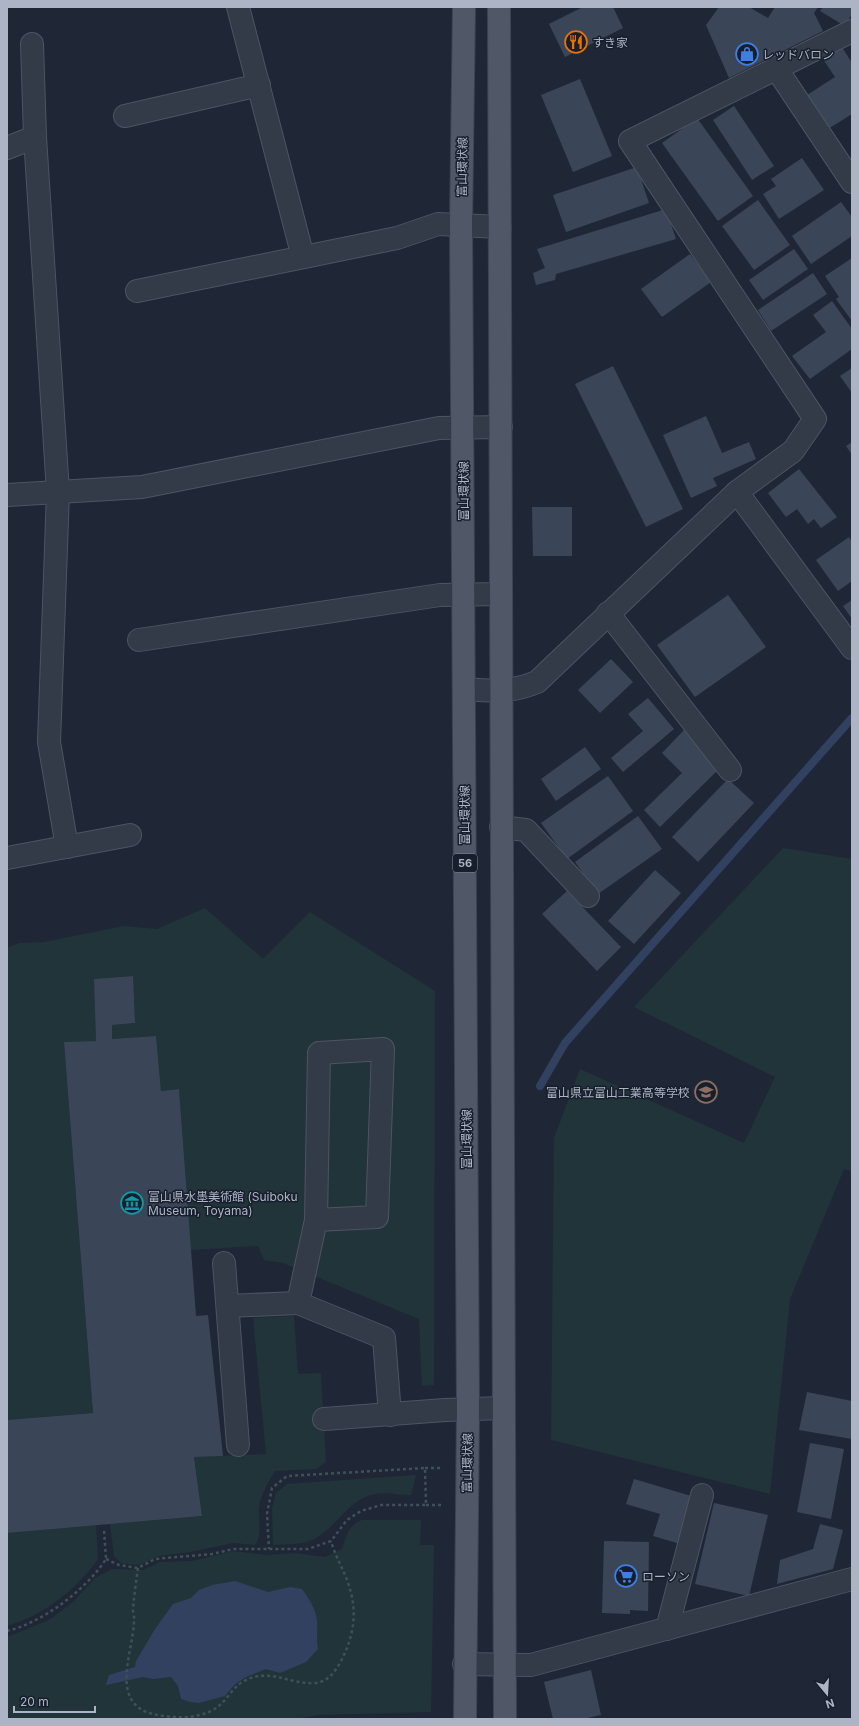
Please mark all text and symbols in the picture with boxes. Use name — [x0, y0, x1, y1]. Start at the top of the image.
restaurant icon: すき家 — [563, 29, 589, 55]
place label: すき家 — [592, 35, 628, 50]
shop icon: レッドバロン — [734, 41, 760, 67]
place label: レッドバロン — [762, 47, 834, 62]
street label: 富山環状線 — [454, 137, 470, 197]
street label: 富山環状線 — [456, 461, 471, 521]
street label: 富山環状線 — [457, 785, 472, 845]
road number: 56 — [453, 854, 477, 872]
school or university icon: 富山県立富山工業高等学校 — [693, 1079, 719, 1105]
place label: 富山県立富山工業高等学校 — [546, 1085, 690, 1100]
street label: 富山環状線 — [459, 1109, 474, 1169]
place label: 富山県水墨美術館 (Suiboku Museum, Toyama) — [148, 1189, 298, 1218]
museum icon: 富山県水墨美術館 (Suiboku Museum, Toyama) — [119, 1190, 145, 1216]
street label: 富山環状線 — [459, 1433, 475, 1493]
supermarket icon: ローソン — [613, 1563, 639, 1589]
place label: ローソン — [642, 1569, 690, 1584]
north arrow — [807, 1674, 847, 1714]
scale bar — [14, 1688, 95, 1714]
text: 20 m — [20, 1694, 49, 1709]
text: N — [824, 1696, 836, 1711]

